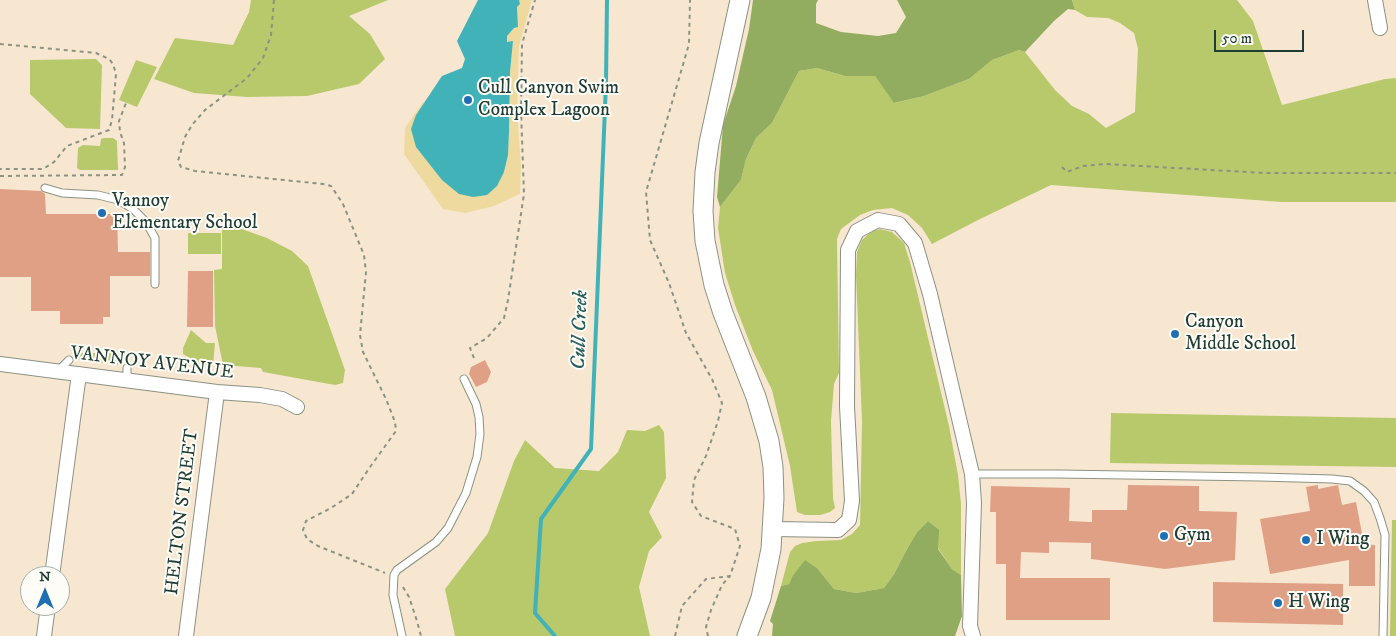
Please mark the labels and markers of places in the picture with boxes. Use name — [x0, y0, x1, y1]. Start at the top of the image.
place label: Cull Canyon Swim Complex Lagoon — [478, 78, 619, 122]
marker: Cull Canyon Swim Complex Lagoon — [462, 94, 474, 106]
place label: Vannoy Elementary School — [112, 191, 257, 235]
marker: Vannoy Elementary School — [96, 207, 108, 219]
place label: Canyon Middle School — [1185, 312, 1296, 356]
marker: Canyon Middle School — [1169, 328, 1181, 340]
place label: Gym — [1174, 525, 1211, 547]
place label: I Wing — [1316, 529, 1369, 551]
marker: Gym — [1158, 530, 1170, 542]
marker: I Wing — [1300, 534, 1312, 546]
place label: H Wing — [1288, 592, 1349, 614]
marker: H Wing — [1272, 597, 1284, 609]

